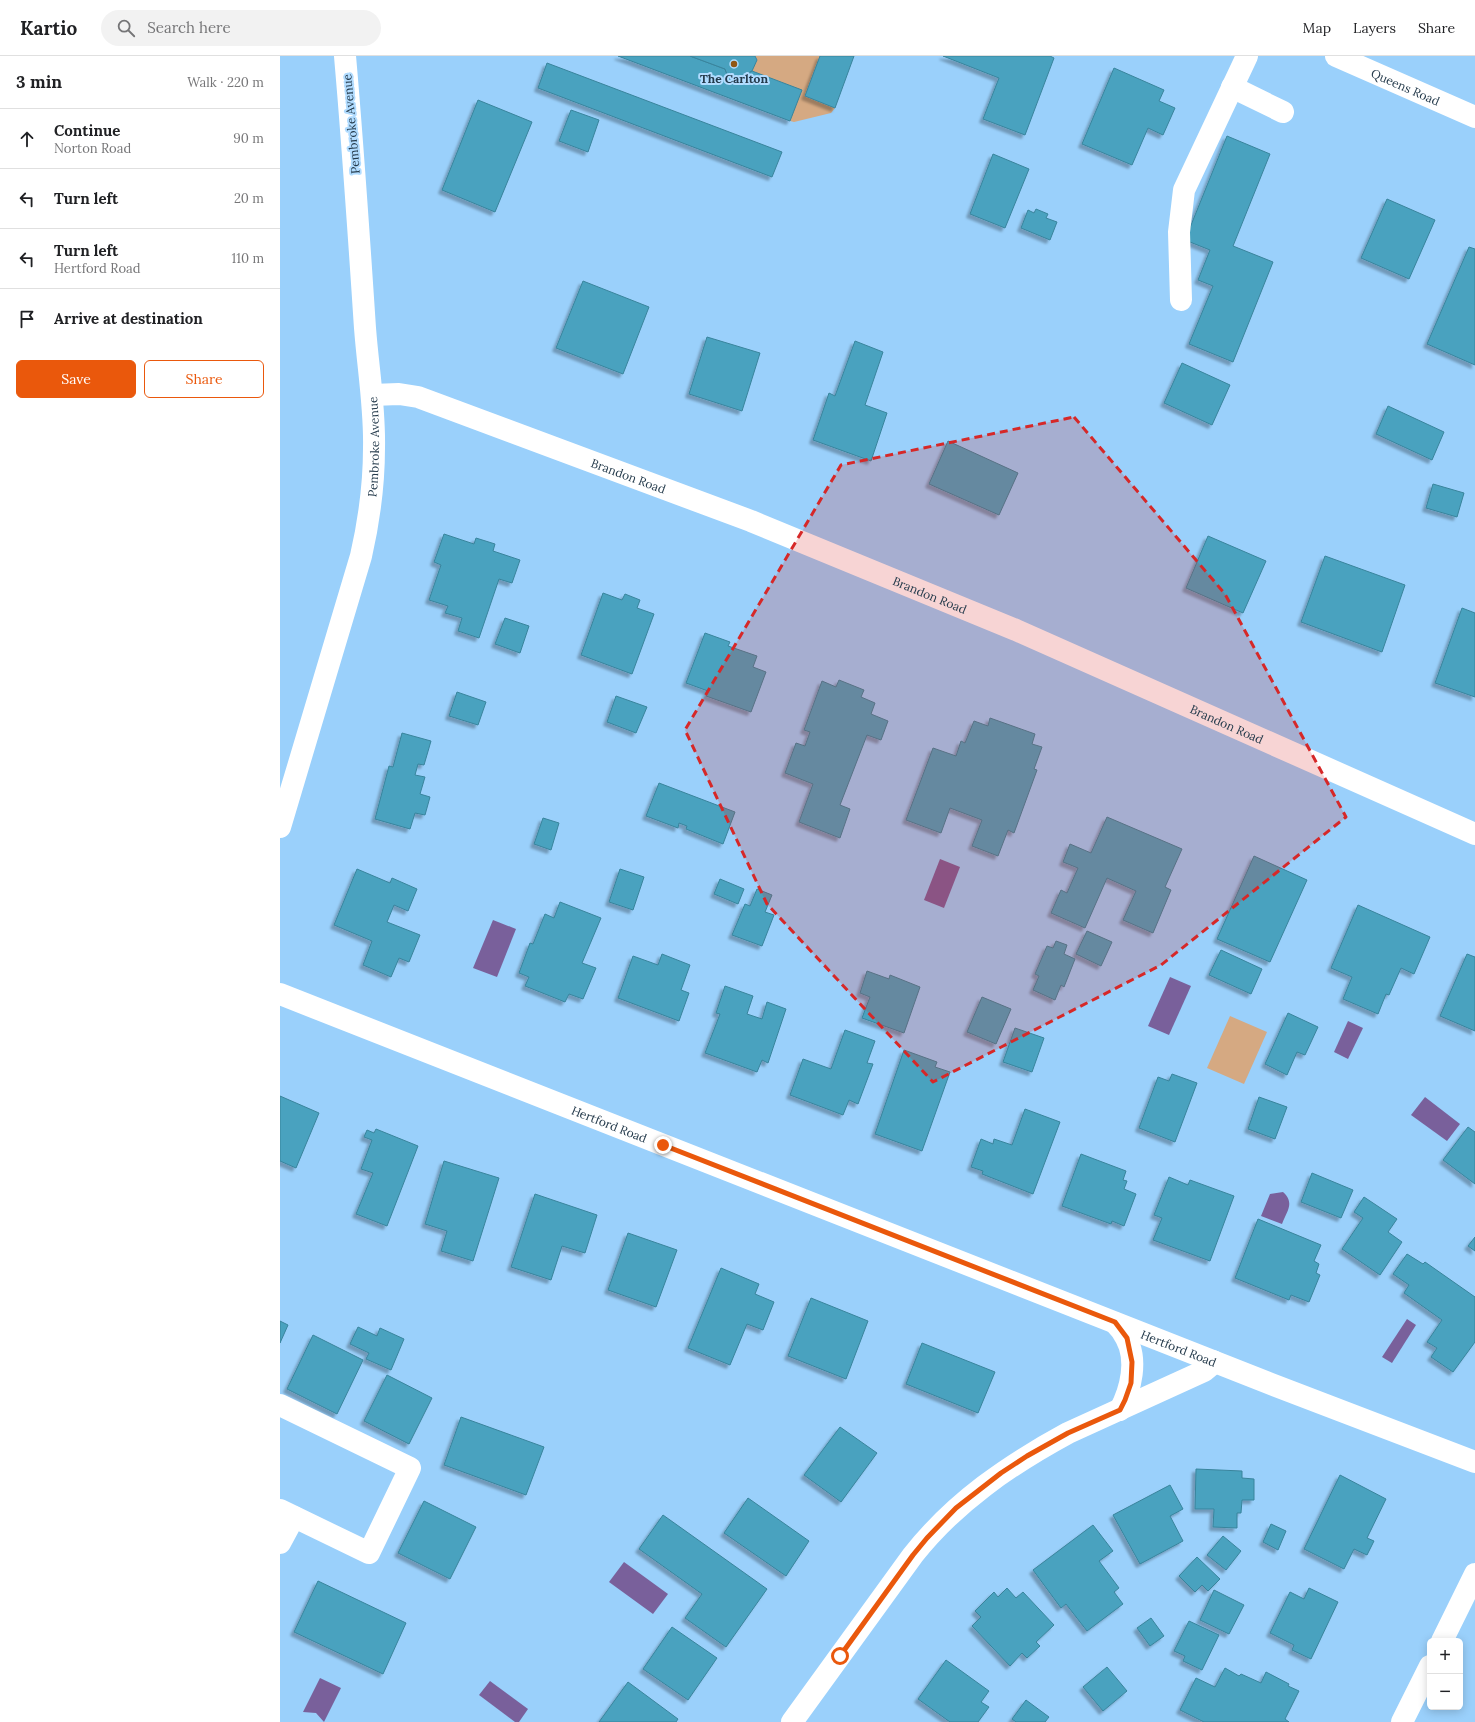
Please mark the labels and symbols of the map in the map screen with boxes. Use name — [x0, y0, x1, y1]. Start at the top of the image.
marker: The Carlton — [729, 59, 739, 69]
street label: Queens Road — [1369, 65, 1442, 108]
place label: The Carlton — [700, 71, 768, 86]
street label: Pembroke Avenue — [339, 73, 363, 175]
street label: Pembroke Avenue — [364, 396, 382, 498]
street label: Brandon Road — [589, 455, 668, 496]
street label: Brandon Road — [891, 573, 969, 616]
street label: Brandon Road — [1188, 701, 1266, 747]
street label: Hertford Road — [569, 1102, 649, 1145]
route end — [654, 1136, 672, 1154]
street label: Hertford Road — [1139, 1326, 1219, 1369]
route start — [831, 1647, 849, 1665]

